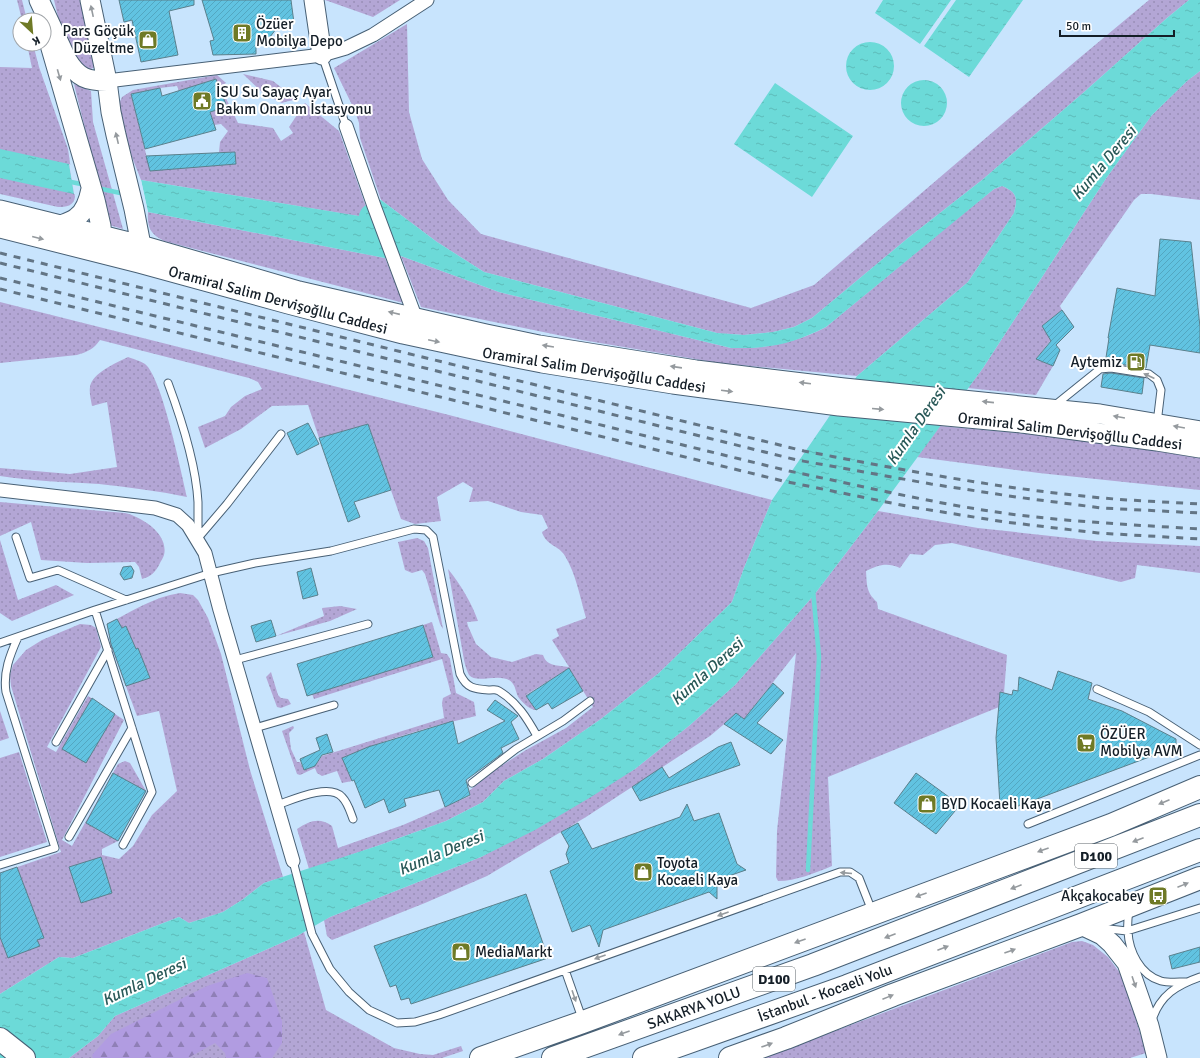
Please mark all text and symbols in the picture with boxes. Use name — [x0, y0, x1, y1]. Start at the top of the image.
one-way arrow — [89, 5, 95, 17]
north arrow — [12, 12, 52, 52]
scale bar — [1060, 12, 1174, 38]
place label: Özüer Mobilya Depo — [256, 15, 343, 50]
text: 50 m — [1066, 19, 1091, 34]
place label: Pars Göçük Düzeltme — [63, 22, 134, 57]
building icon: Özüer Mobilya Depo — [231, 22, 253, 44]
shop icon: Pars Göçük Düzeltme — [137, 29, 159, 51]
text: K — [30, 33, 42, 48]
one-way arrow — [56, 70, 62, 82]
place label: İSU Su Sayaç Ayar Bakım Onarım İstasyonu — [216, 83, 372, 118]
public building icon: İSU Su Sayaç Ayar Bakım Onarım İstasyonu — [191, 90, 213, 112]
water label: Kumla Deresi — [1067, 121, 1142, 204]
one-way arrow — [113, 132, 119, 145]
one-way arrow — [32, 235, 44, 241]
street label: Oramiral Salim Dervişoğllu Caddesi — [167, 262, 389, 338]
one-way arrow — [387, 310, 400, 316]
one-way arrow — [428, 338, 440, 344]
street label: Oramiral Salim Dervişoğllu Caddesi — [481, 343, 707, 397]
one-way arrow — [542, 343, 554, 349]
fuel station icon: Aytemiz — [1125, 351, 1147, 373]
place label: Aytemiz — [1071, 353, 1122, 371]
one-way arrow — [670, 364, 682, 370]
one-way arrow — [1143, 373, 1155, 379]
one-way arrow — [799, 380, 811, 386]
water label: Kumla Deresi — [882, 382, 951, 469]
one-way arrow — [721, 388, 733, 394]
one-way arrow — [982, 399, 994, 405]
one-way arrow — [872, 406, 884, 413]
street label: Oramiral Salim Dervişoğllu Caddesi — [957, 408, 1183, 454]
one-way arrow — [1113, 413, 1125, 419]
one-way arrow — [1172, 424, 1185, 430]
water label: Kumla Deresi — [667, 633, 749, 710]
place label: ÖZÜER Mobilya AVM — [1100, 725, 1183, 760]
supermarket icon: ÖZÜER Mobilya AVM — [1075, 732, 1097, 754]
shop icon: BYD Kocaeli Kaya — [916, 793, 938, 815]
place label: BYD Kocaeli Kaya — [941, 795, 1051, 813]
one-way arrow — [1158, 799, 1170, 806]
water label: Kumla Deresi — [395, 825, 488, 880]
one-way arrow — [1131, 837, 1143, 843]
road number: D100 — [1075, 844, 1117, 868]
one-way arrow — [1037, 847, 1049, 853]
place label: Toyota Kocaeli Kaya — [657, 854, 738, 889]
shop icon: Toyota Kocaeli Kaya — [632, 861, 654, 883]
one-way arrow — [839, 870, 852, 876]
one-way arrow — [1178, 882, 1189, 888]
one-way arrow — [1010, 885, 1022, 891]
bus stop icon: Akçakocabey — [1147, 885, 1169, 907]
place label: Akçakocabey — [1061, 887, 1144, 905]
one-way arrow — [915, 893, 927, 899]
one-way arrow — [717, 911, 729, 917]
one-way arrow — [884, 933, 896, 939]
one-way arrow — [793, 938, 805, 944]
shop icon: MediaMarkt — [450, 941, 472, 963]
place label: MediaMarkt — [475, 943, 552, 961]
one-way arrow — [938, 945, 950, 951]
one-way arrow — [1004, 948, 1016, 954]
water label: Kumla Deresi — [99, 953, 191, 1010]
one-way arrow — [594, 955, 606, 961]
street label: İstanbul - Kocaeli Yolu — [755, 960, 895, 1026]
road number: D100 — [753, 967, 795, 991]
one-way arrow — [1131, 976, 1137, 988]
street label: SAKARYA YOLU — [645, 983, 743, 1033]
one-way arrow — [572, 990, 578, 1002]
one-way arrow — [882, 993, 894, 999]
one-way arrow — [617, 1030, 629, 1036]
one-way arrow — [762, 1041, 774, 1047]

